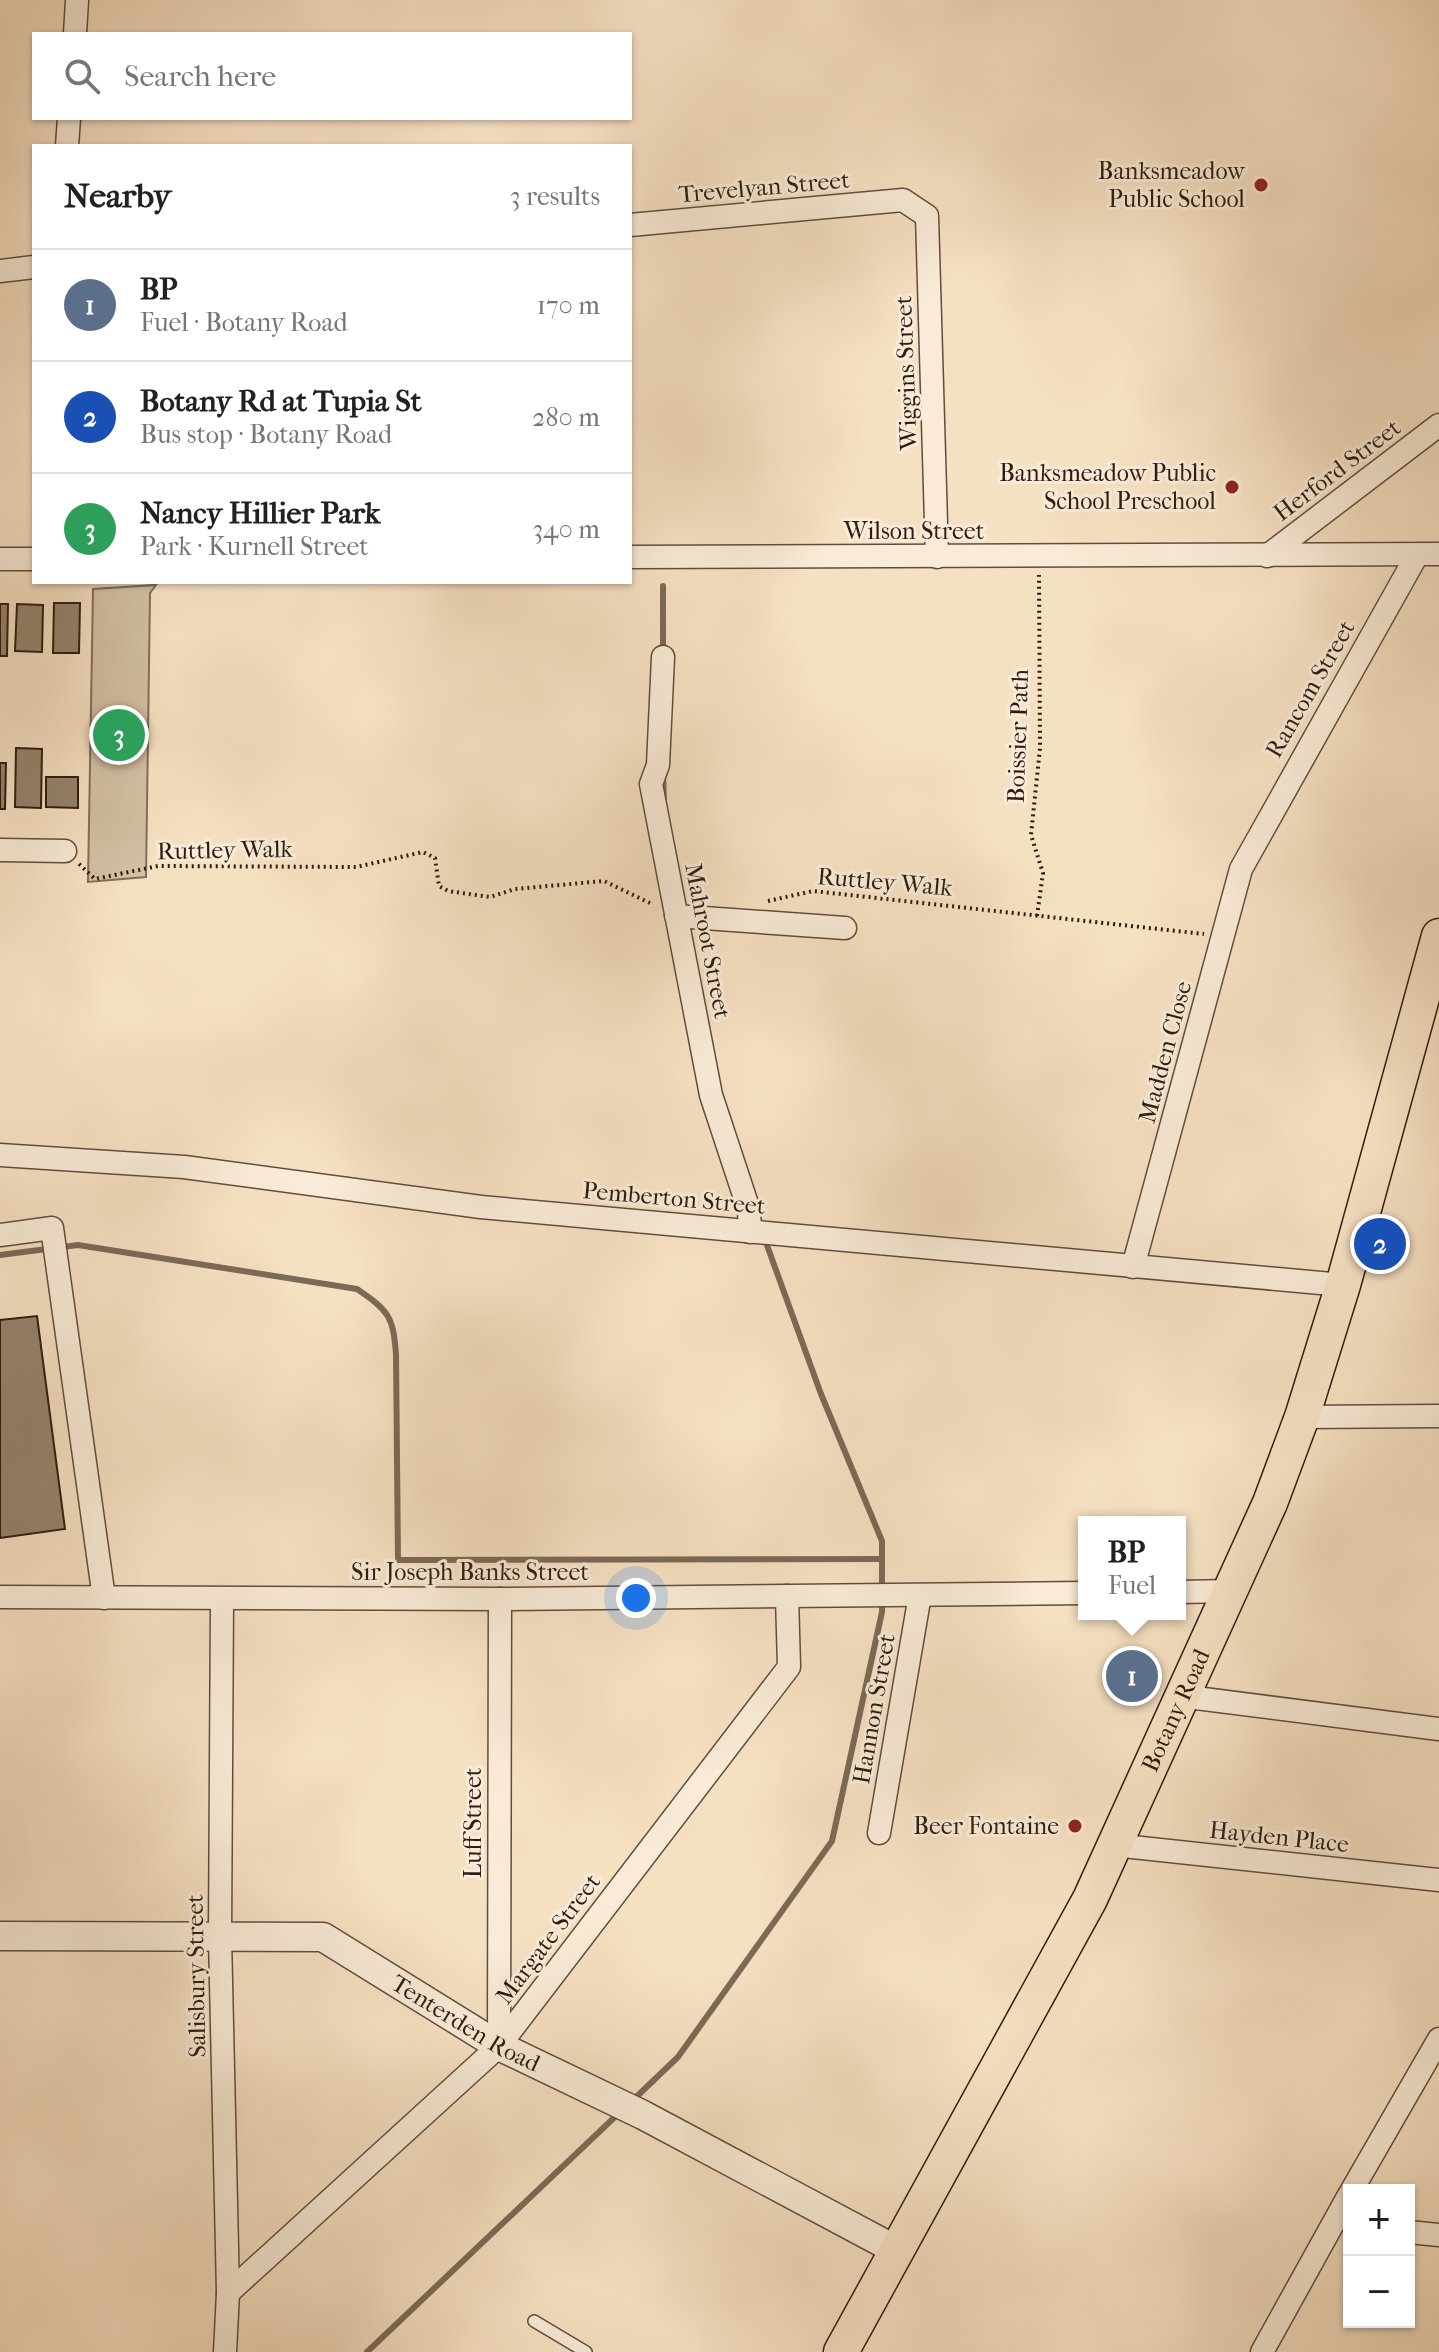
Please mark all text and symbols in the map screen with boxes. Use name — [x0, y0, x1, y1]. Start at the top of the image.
search box — [32, 32, 632, 120]
icon: search — [60, 54, 104, 98]
text: Search here — [124, 59, 276, 94]
place label: Banksmeadow Public School — [1098, 157, 1246, 213]
street label: Trevelyan Street — [677, 166, 851, 208]
text: Nearby — [64, 176, 171, 216]
marker: Banksmeadow Public School — [1252, 176, 1270, 194]
text: 3 results — [510, 181, 600, 212]
text: BP — [140, 272, 177, 307]
text: 1 — [85, 290, 95, 321]
text: 170 m — [537, 290, 600, 321]
street label: Wiggins Street — [889, 295, 923, 452]
text: Fuel · Botany Road — [140, 307, 348, 338]
text: Botany Rd at Tupia St — [140, 384, 421, 419]
text: 2 — [83, 402, 97, 433]
text: 280 m — [532, 402, 600, 433]
street label: Herford Street — [1268, 413, 1406, 527]
text: Bus stop · Botany Road — [140, 419, 392, 450]
place label: Banksmeadow Public School Preschool — [999, 459, 1216, 515]
marker: Banksmeadow Public School Preschool — [1223, 478, 1241, 496]
text: Nancy Hillier Park — [140, 496, 380, 531]
text: 3 — [85, 514, 95, 545]
text: 340 m — [532, 514, 600, 545]
street label: Wilson Street — [843, 517, 985, 545]
text: Park · Kurnell Street — [140, 531, 369, 562]
street label: Rancom Street — [1259, 615, 1361, 763]
street label: Boissier Path — [1002, 668, 1034, 803]
pin: 3 — [93, 705, 145, 765]
street label: Ruttley Walk — [157, 835, 294, 865]
street label: Mahroot Street — [679, 861, 737, 1022]
street label: Ruttley Walk — [816, 862, 954, 902]
street label: Madden Close — [1133, 978, 1197, 1126]
street label: Pemberton Street — [581, 1176, 767, 1220]
pin: 2 — [1354, 1214, 1406, 1274]
popup — [1078, 1516, 1186, 1620]
text: BP — [1108, 1535, 1145, 1570]
street label: Sir Joseph Banks Street — [351, 1558, 589, 1586]
text: Fuel — [1108, 1570, 1156, 1601]
your location — [616, 1578, 656, 1618]
street label: Hannon Street — [847, 1631, 901, 1786]
street label: Botany Road — [1136, 1644, 1216, 1776]
pin: 1 — [1106, 1646, 1158, 1706]
street label: Luff Street — [459, 1767, 487, 1878]
place label: Beer Fontaine — [913, 1812, 1059, 1840]
street label: Hayden Place — [1208, 1816, 1350, 1858]
marker: Beer Fontaine — [1066, 1817, 1084, 1835]
street label: Margate Street — [490, 1868, 606, 2010]
street label: Salisbury Street — [181, 1894, 211, 2058]
street label: Tenterden Road — [386, 1969, 545, 2078]
map controls — [1343, 2184, 1415, 2328]
button: + — [1343, 2184, 1415, 2256]
button: − — [1343, 2256, 1415, 2328]

